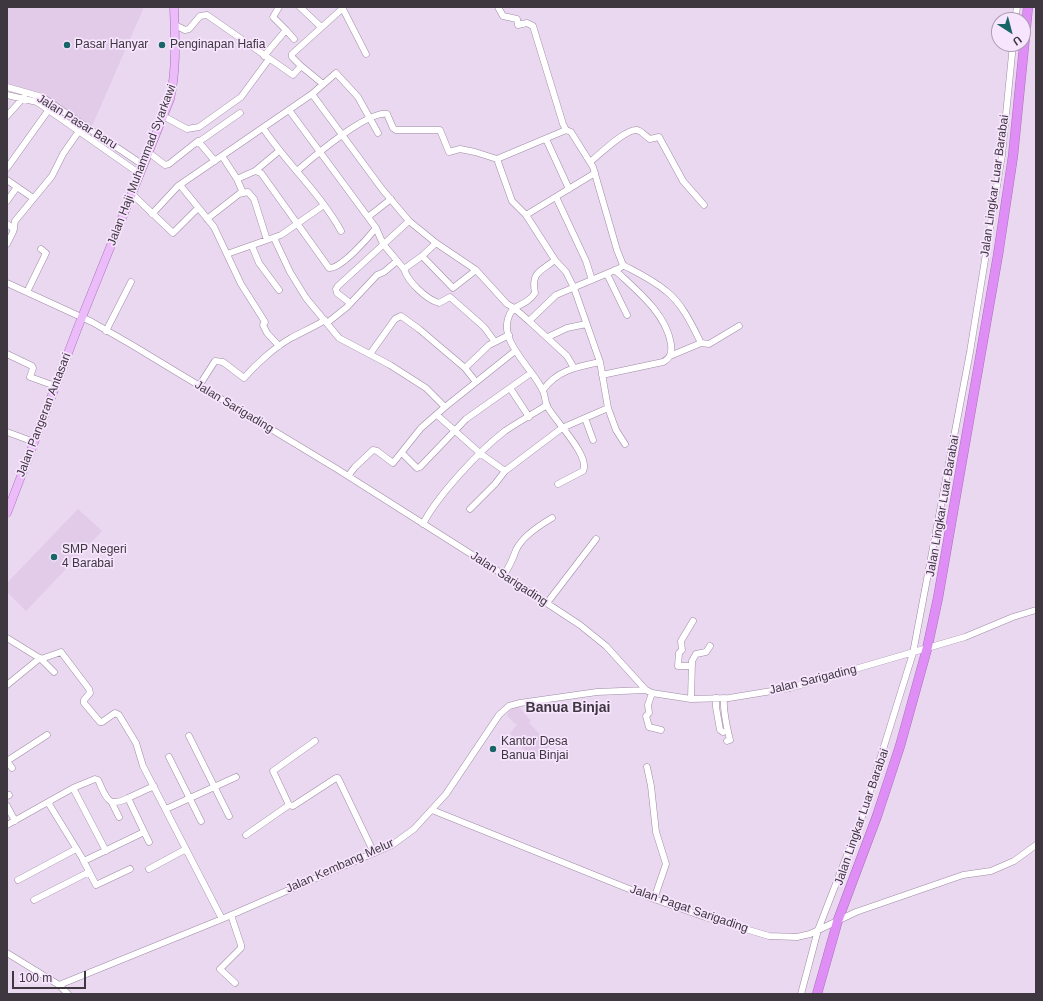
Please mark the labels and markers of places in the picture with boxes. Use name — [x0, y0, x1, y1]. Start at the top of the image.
place label: Pasar Hanyar — [75, 38, 148, 52]
place label: Penginapan Hafia — [170, 38, 265, 52]
marker: Pasar Hanyar — [62, 40, 72, 50]
marker: Penginapan Hafia — [157, 40, 167, 50]
place label: SMP Negeri 4 Barabai — [62, 543, 127, 571]
marker: SMP Negeri 4 Barabai — [49, 552, 59, 562]
place label: Kantor Desa Banua Binjai — [501, 735, 568, 763]
marker: Kantor Desa Banua Binjai — [488, 744, 498, 754]

